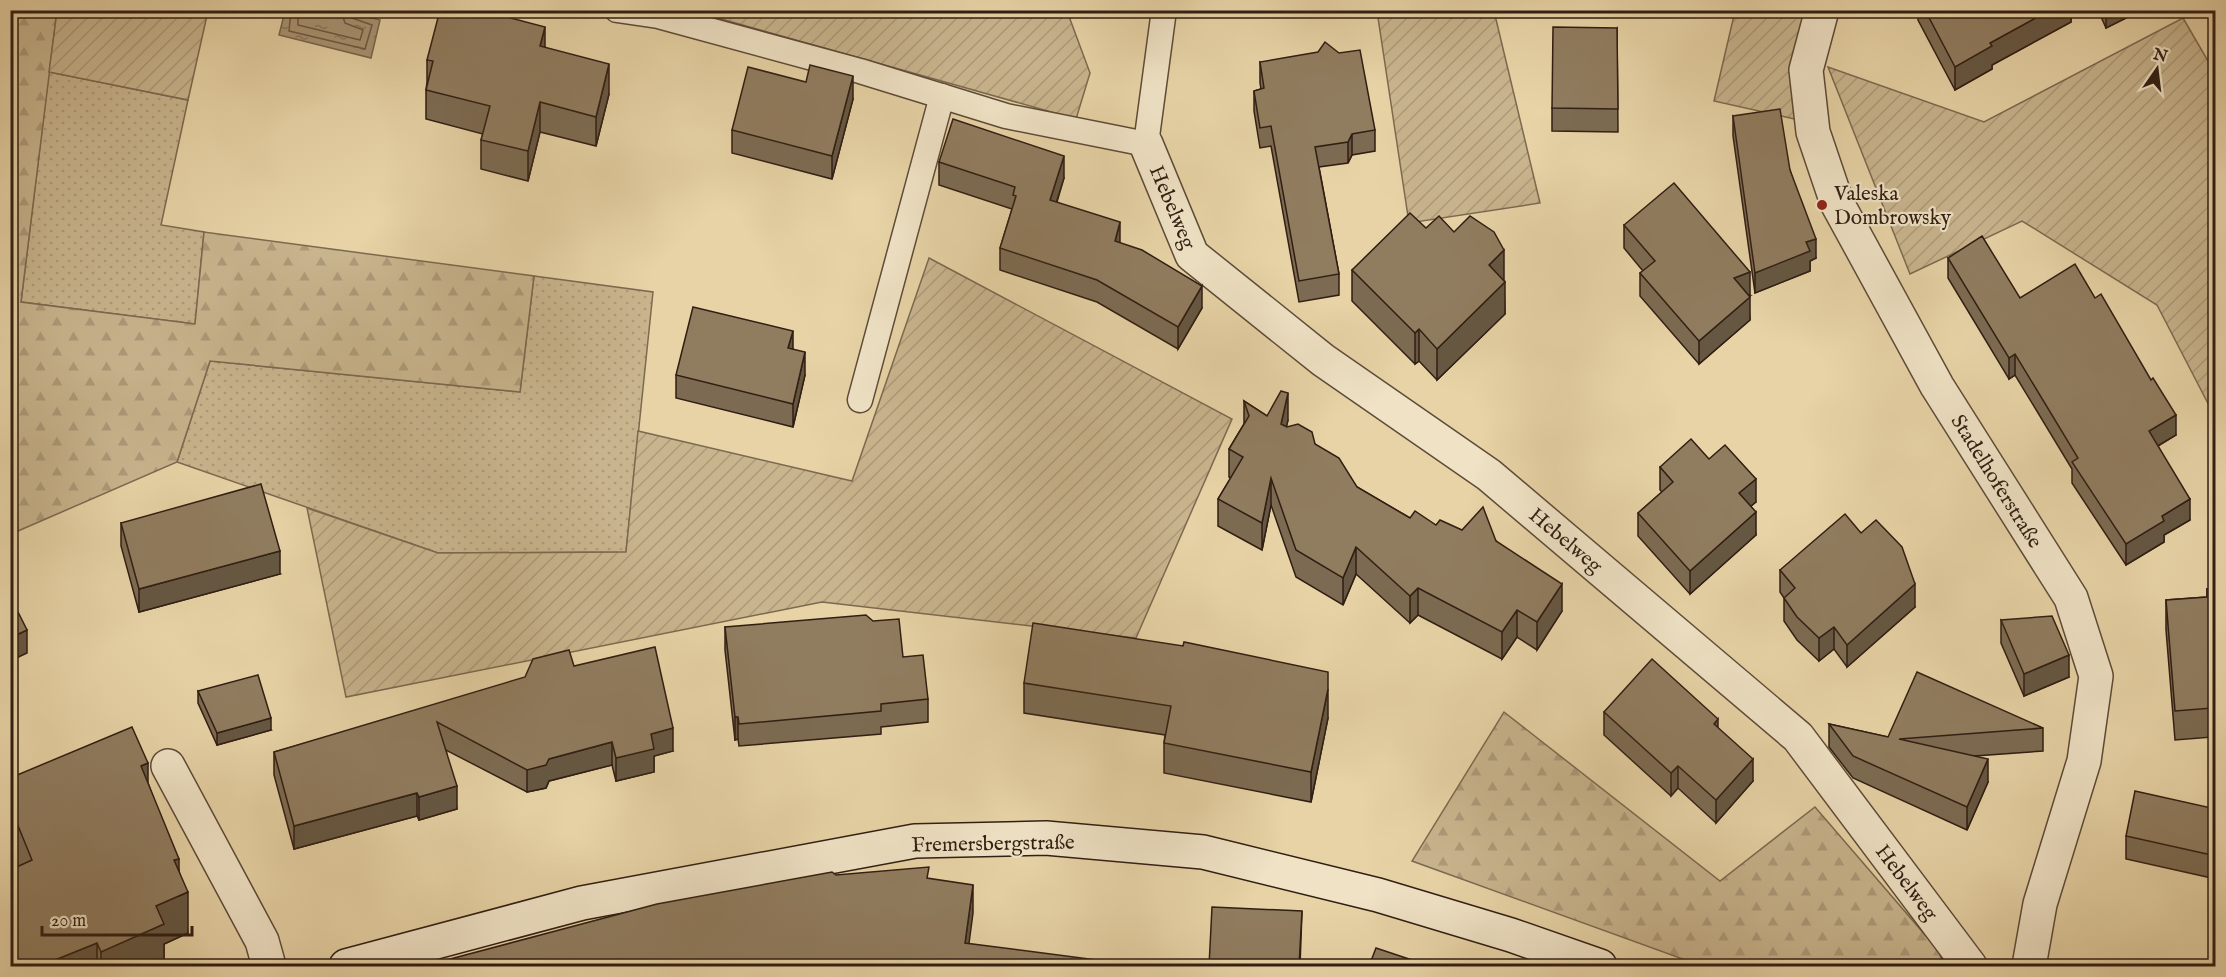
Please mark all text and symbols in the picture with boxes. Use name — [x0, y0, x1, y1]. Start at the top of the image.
north arrow — [2127, 39, 2187, 99]
text: N — [2150, 45, 2169, 68]
street label: Hebelweg — [1142, 162, 1202, 254]
place label: Valeska Dombrowsky — [1833, 181, 1952, 232]
marker: Valeska Dombrowsky — [1815, 198, 1829, 212]
street label: Stadelhoferstraße — [1944, 410, 2048, 554]
street label: Hebelweg — [1523, 502, 1608, 580]
street label: Fremersbergstraße — [911, 830, 1075, 859]
street label: Hebelweg — [1868, 840, 1944, 927]
scale bar — [42, 899, 192, 937]
text: 20 m — [51, 910, 86, 933]

